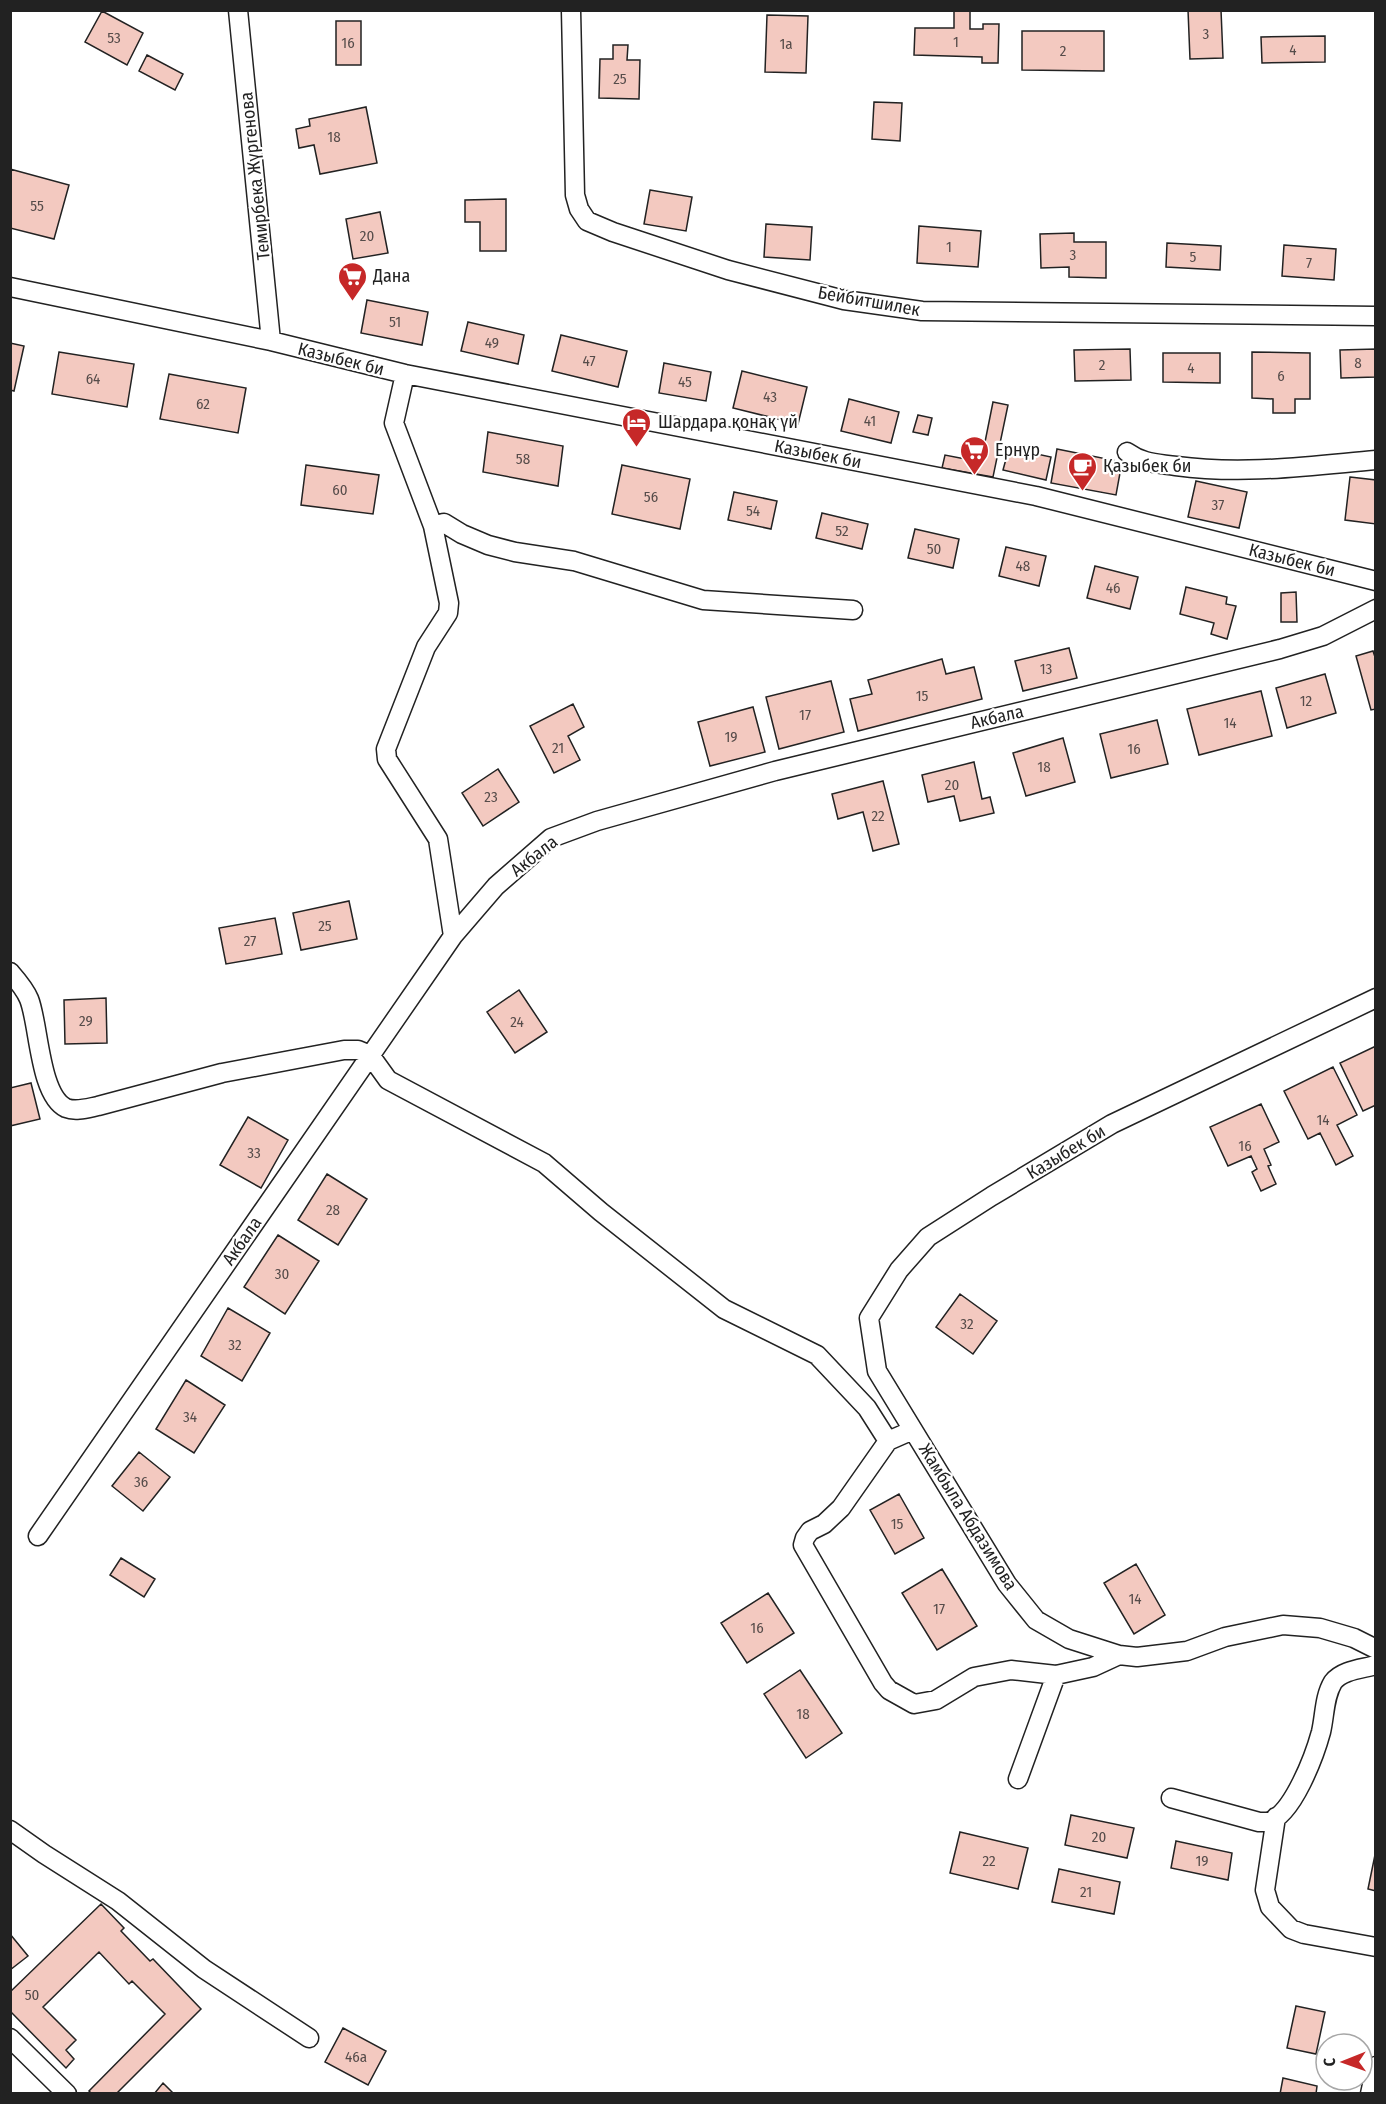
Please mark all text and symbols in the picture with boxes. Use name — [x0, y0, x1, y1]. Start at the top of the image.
house number: 3 — [1203, 25, 1210, 43]
house number: 53 — [107, 29, 121, 47]
house number: 1 — [953, 33, 959, 51]
house number: 16 — [341, 34, 355, 52]
house number: 1а — [779, 35, 793, 53]
house number: 4 — [1289, 41, 1297, 59]
house number: 2 — [1060, 42, 1067, 60]
house number: 25 — [613, 70, 627, 88]
street label: Темирбека Жүргенова — [235, 91, 275, 261]
house number: 18 — [327, 128, 341, 146]
house number: 55 — [30, 197, 44, 215]
house number: 20 — [360, 227, 374, 245]
house number: 1 — [946, 238, 952, 256]
house number: 3 — [1070, 246, 1077, 264]
house number: 5 — [1190, 248, 1197, 266]
house number: 7 — [1306, 254, 1312, 272]
supermarket icon: Дана — [336, 260, 368, 302]
place label: Дана — [372, 265, 410, 287]
street label: Бейбитшилек — [816, 281, 922, 321]
house number: 51 — [389, 313, 401, 331]
house number: 49 — [485, 334, 499, 352]
street label: Казыбек би — [296, 338, 386, 380]
house number: 47 — [582, 352, 596, 370]
house number: 8 — [1354, 354, 1362, 372]
house number: 2 — [1099, 356, 1106, 374]
house number: 4 — [1187, 359, 1195, 377]
house number: 6 — [1277, 367, 1285, 385]
house number: 64 — [86, 370, 100, 388]
house number: 45 — [678, 373, 692, 391]
house number: 43 — [763, 388, 777, 406]
house number: 62 — [196, 395, 210, 413]
hotel icon: Шардара қонақ үй — [621, 406, 653, 448]
place label: Шардара қонақ үй — [658, 411, 798, 433]
house number: 41 — [864, 412, 876, 430]
supermarket icon: Ернұр — [958, 434, 990, 476]
street label: Казыбек би — [773, 435, 863, 473]
place label: Ернұр — [995, 439, 1040, 461]
house number: 58 — [516, 450, 530, 468]
cafe icon: Қазыбек би — [1066, 450, 1098, 492]
place label: Қазыбек би — [1103, 455, 1191, 477]
house number: 60 — [332, 481, 348, 499]
house number: 56 — [644, 488, 658, 506]
house number: 37 — [1212, 496, 1224, 514]
house number: 54 — [746, 502, 760, 520]
house number: 52 — [835, 522, 849, 540]
street label: Казыбек би — [1247, 539, 1337, 581]
house number: 50 — [927, 540, 941, 558]
house number: 48 — [1016, 557, 1030, 575]
house number: 46 — [1106, 579, 1120, 597]
house number: 13 — [1040, 660, 1053, 678]
house number: 15 — [916, 687, 928, 705]
house number: 12 — [1300, 692, 1313, 710]
street label: Акбала — [968, 700, 1026, 734]
house number: 17 — [799, 706, 811, 724]
house number: 14 — [1223, 714, 1237, 732]
house number: 19 — [724, 728, 738, 746]
house number: 21 — [552, 739, 564, 757]
house number: 16 — [1127, 740, 1141, 758]
house number: 18 — [1037, 758, 1051, 776]
house number: 20 — [945, 776, 959, 794]
house number: 23 — [484, 788, 498, 806]
house number: 22 — [871, 807, 885, 825]
street label: Акбала — [506, 831, 562, 881]
house number: 25 — [318, 917, 332, 935]
house number: 27 — [244, 932, 256, 950]
house number: 29 — [79, 1012, 93, 1030]
house number: 24 — [510, 1013, 524, 1031]
house number: 14 — [1316, 1111, 1330, 1129]
street label: Казыбек би — [1023, 1120, 1109, 1184]
house number: 16 — [1238, 1137, 1252, 1155]
house number: 33 — [247, 1144, 261, 1162]
house number: 28 — [326, 1201, 340, 1219]
street label: Акбала — [218, 1212, 267, 1269]
house number: 30 — [275, 1265, 289, 1283]
house number: 32 — [960, 1315, 974, 1333]
house number: 32 — [228, 1336, 242, 1354]
house number: 34 — [183, 1408, 197, 1426]
street label: Жамбыла Абдазимова — [914, 1440, 1022, 1595]
house number: 36 — [134, 1473, 148, 1491]
house number: 15 — [891, 1515, 903, 1533]
house number: 14 — [1128, 1590, 1142, 1608]
house number: 17 — [933, 1600, 945, 1618]
house number: 16 — [750, 1619, 764, 1637]
house number: 18 — [796, 1705, 810, 1723]
house number: 20 — [1092, 1828, 1106, 1846]
house number: 22 — [982, 1852, 996, 1870]
house number: 19 — [1195, 1852, 1209, 1870]
house number: 21 — [1080, 1883, 1092, 1901]
house number: 50 — [25, 1986, 39, 2004]
north arrow — [1314, 2032, 1374, 2092]
house number: 46а — [345, 2048, 367, 2066]
text: С — [1320, 2057, 1339, 2067]

